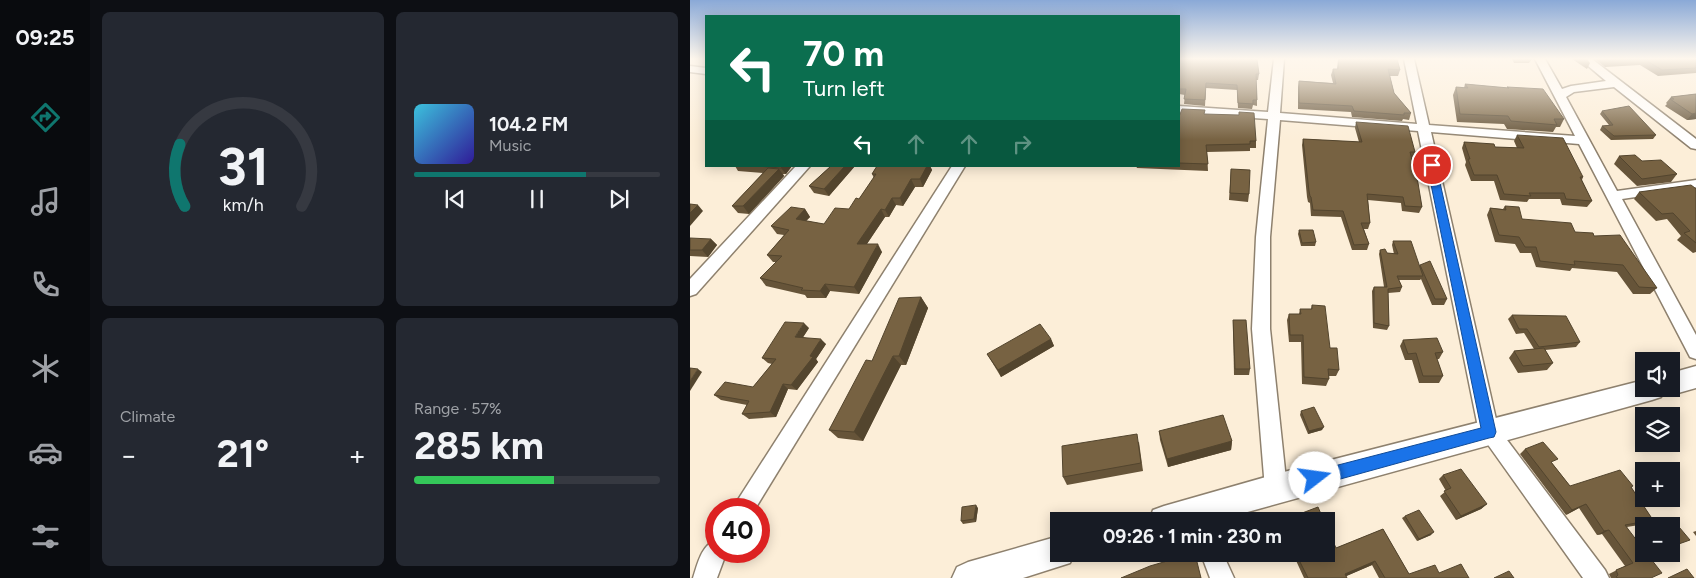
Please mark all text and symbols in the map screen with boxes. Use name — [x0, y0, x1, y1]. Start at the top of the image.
text: 09:25 — [15, 24, 75, 51]
text: 70 m — [803, 33, 884, 75]
icon: left — [720, 35, 785, 100]
text: Turn left — [803, 75, 885, 102]
icon: directions — [28, 100, 63, 135]
text: 104.2 FM — [489, 113, 568, 136]
icon: left — [849, 130, 877, 158]
icon: ahead — [902, 130, 930, 158]
icon: ahead — [955, 130, 983, 158]
icon: right — [1008, 130, 1036, 158]
text: 31 — [218, 136, 268, 198]
text: Music — [489, 136, 531, 155]
pin — [1411, 144, 1453, 186]
icon: arrive — [1418, 151, 1446, 179]
icon: music — [28, 184, 63, 219]
icon: previous — [441, 185, 469, 213]
icon: pause — [523, 185, 551, 213]
icon: next — [605, 185, 633, 213]
text: km/h — [223, 194, 263, 215]
icon: phone — [28, 267, 63, 302]
icon: climate — [28, 351, 63, 386]
map controls — [1635, 352, 1680, 562]
button: sound — [1635, 352, 1680, 397]
text: Range · 57% — [414, 399, 502, 418]
text: Climate — [120, 407, 175, 426]
button: layers — [1635, 407, 1680, 452]
text: 285 km — [414, 423, 544, 469]
text: 21° — [217, 431, 269, 477]
icon: car — [28, 435, 63, 470]
text: − — [120, 438, 137, 472]
text: + — [349, 438, 366, 472]
position arrow — [1288, 451, 1340, 503]
button: + — [1635, 462, 1680, 507]
speed limit sign: 40 — [705, 498, 770, 563]
button: − — [1635, 517, 1680, 562]
icon: filters — [28, 519, 63, 554]
text: 09:26 · 1 min · 230 m — [1103, 525, 1282, 548]

